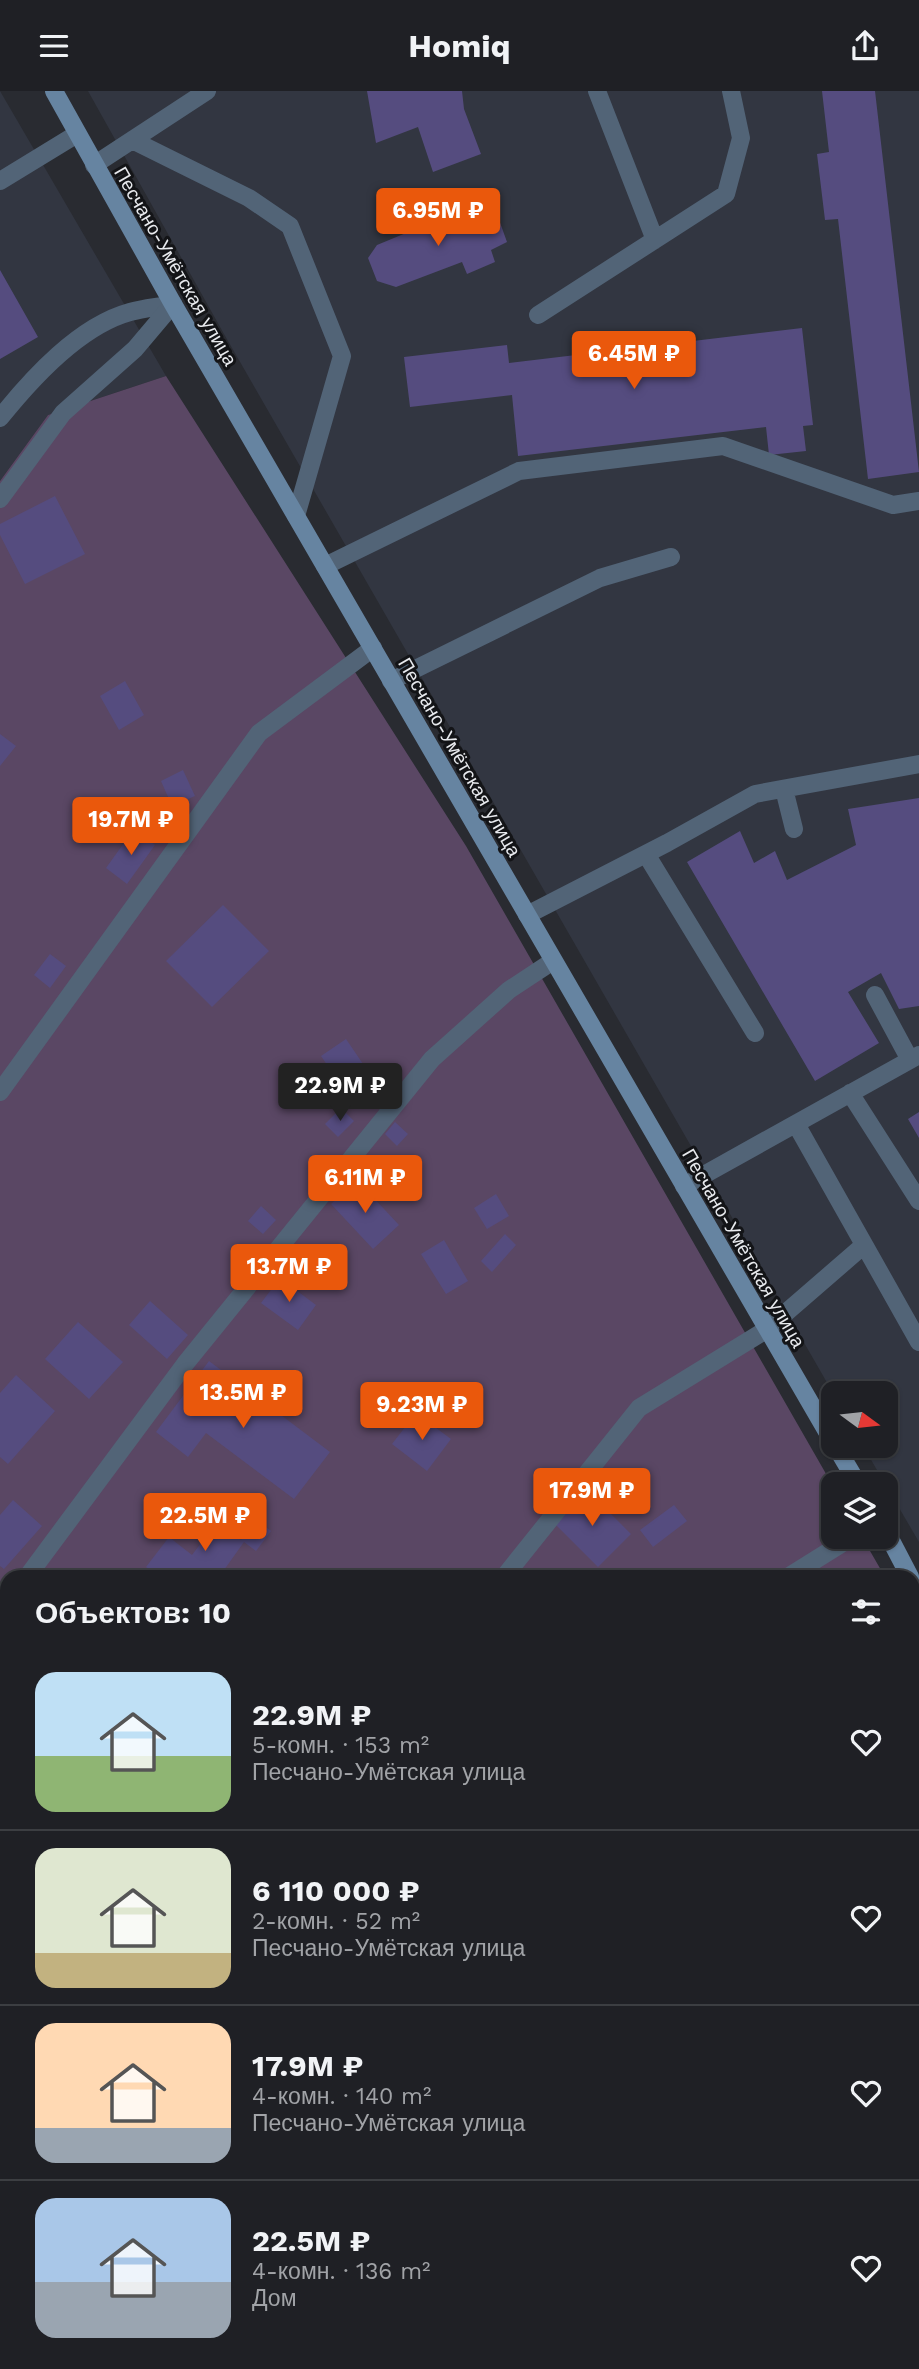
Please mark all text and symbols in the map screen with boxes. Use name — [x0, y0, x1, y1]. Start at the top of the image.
icon: menu — [35, 27, 73, 65]
text: Homiq — [408, 27, 511, 65]
icon: share — [846, 27, 884, 65]
street label: Песчано-Умётская улица — [109, 163, 242, 370]
pin: 6.95M ₽ — [373, 188, 503, 248]
text: 6.95M ₽ — [392, 197, 484, 224]
pin: 6.45M ₽ — [569, 331, 699, 391]
text: 6.45M ₽ — [588, 340, 680, 367]
street label: Песчано-Умётская улица — [393, 654, 526, 861]
pin: 19.7M ₽ — [66, 797, 196, 857]
text: 19.7M ₽ — [88, 806, 174, 833]
pin: 22.9M ₽ — [275, 1063, 405, 1123]
text: 22.9M ₽ — [294, 1072, 386, 1099]
street label: Песчано-Умётская улица — [677, 1145, 810, 1352]
pin: 6.11M ₽ — [300, 1155, 430, 1215]
text: 6.11M ₽ — [324, 1164, 406, 1191]
pin: 13.7M ₽ — [224, 1245, 354, 1304]
text: 13.7M ₽ — [247, 1253, 331, 1280]
pin: 13.5M ₽ — [178, 1371, 308, 1430]
text: 13.5M ₽ — [200, 1379, 286, 1406]
north arrow — [821, 1381, 898, 1458]
map controls — [821, 1381, 898, 1549]
pin: 9.23M ₽ — [357, 1383, 487, 1442]
text: 9.23M ₽ — [376, 1391, 468, 1418]
pin: 17.9M ₽ — [527, 1469, 657, 1528]
button: layers — [821, 1472, 898, 1549]
text: 17.9M ₽ — [549, 1477, 635, 1504]
pin: 22.5M ₽ — [140, 1493, 270, 1553]
text: 22.5M ₽ — [160, 1502, 250, 1529]
icon: filters — [847, 1593, 885, 1631]
text: Объектов: 10 — [35, 1595, 231, 1630]
text: 22.9M ₽ — [252, 1697, 371, 1732]
icon: home — [91, 1700, 175, 1784]
icon: heart — [847, 1723, 885, 1761]
text: 5-комн. · 153 m² — [252, 1732, 429, 1759]
text: Песчано-Умётская улица — [252, 1759, 525, 1786]
text: 6 110 000 ₽ — [252, 1873, 420, 1908]
icon: home — [91, 1876, 175, 1960]
icon: heart — [847, 1899, 885, 1937]
text: 2-комн. · 52 m² — [252, 1908, 420, 1935]
text: Песчано-Умётская улица — [252, 1935, 525, 1962]
text: 17.9M ₽ — [252, 2048, 363, 2083]
icon: home — [91, 2051, 175, 2135]
icon: heart — [847, 2074, 885, 2112]
text: 4-комн. · 140 m² — [252, 2083, 431, 2110]
text: Песчано-Умётская улица — [252, 2110, 525, 2137]
text: 22.5M ₽ — [252, 2223, 370, 2258]
icon: home — [91, 2226, 175, 2310]
icon: heart — [847, 2249, 885, 2287]
text: 4-комн. · 136 m² — [252, 2258, 430, 2285]
text: Дом — [252, 2285, 296, 2312]

